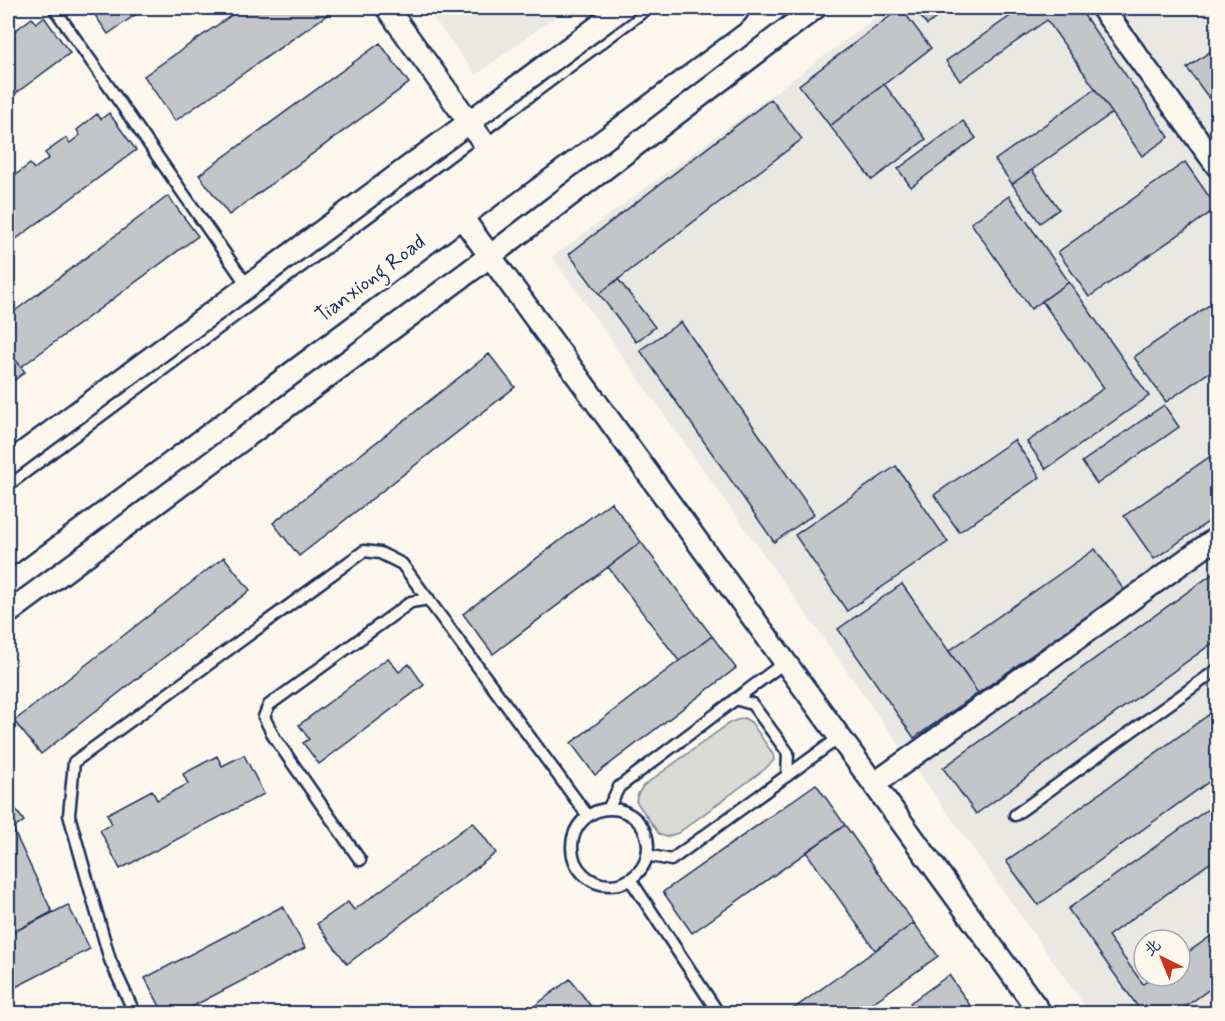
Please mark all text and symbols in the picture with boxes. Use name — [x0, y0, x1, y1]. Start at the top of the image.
street label: Tianxiong Road — [310, 228, 433, 331]
north arrow — [1132, 928, 1192, 988]
text: 北 — [1140, 935, 1166, 961]

